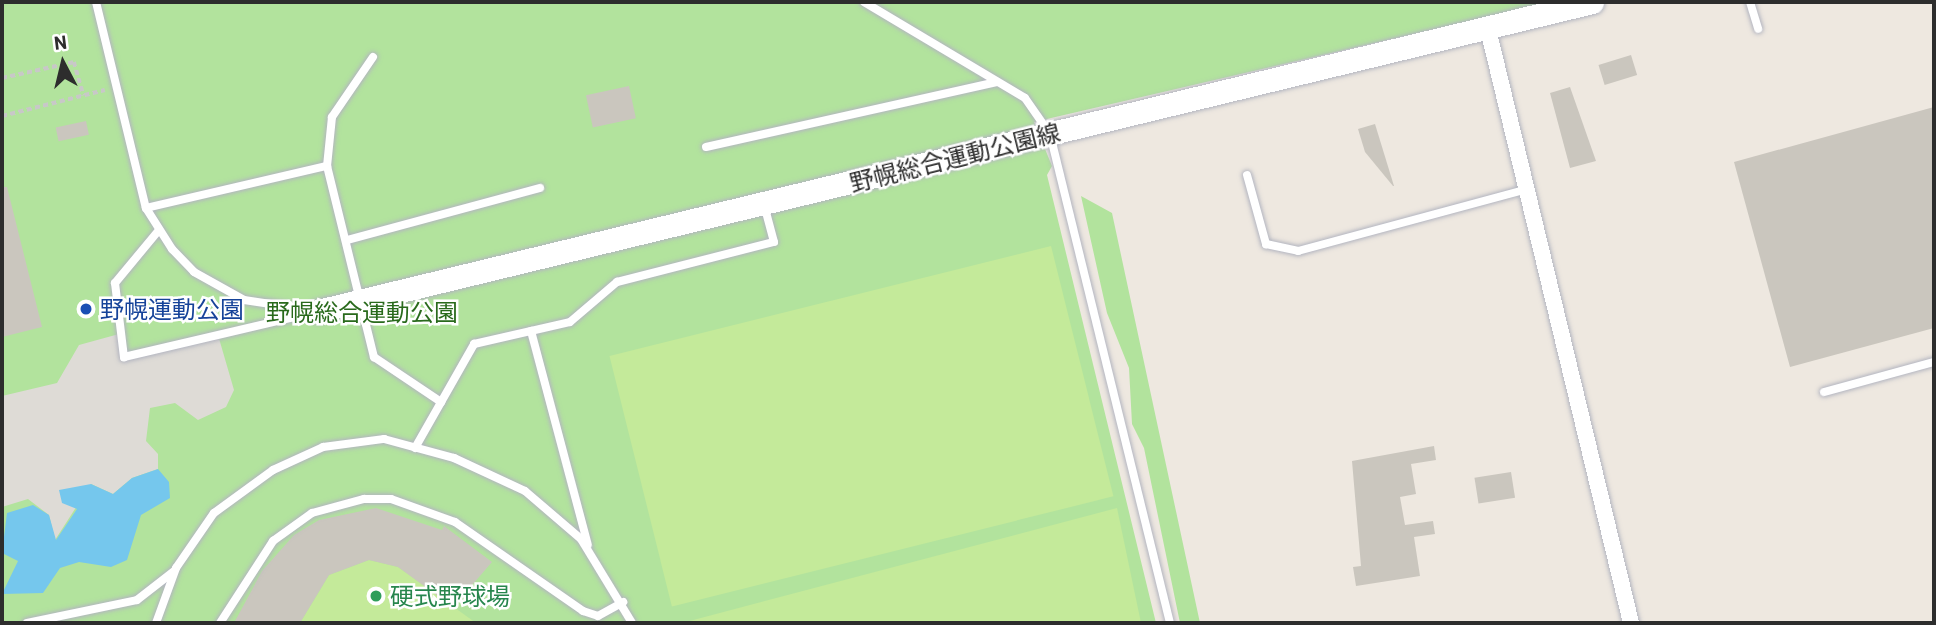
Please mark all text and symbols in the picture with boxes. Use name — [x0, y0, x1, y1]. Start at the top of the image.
north arrow — [28, 28, 98, 98]
text: N — [53, 29, 68, 54]
street label: 野幌総合運動公園線 — [847, 117, 1063, 197]
place label: 野幌運動公園 — [100, 295, 244, 323]
park label: 野幌総合運動公園 — [266, 298, 458, 326]
marker: 野幌運動公園 — [78, 301, 94, 317]
place label: 硬式野球場 — [390, 582, 510, 610]
marker: 硬式野球場 — [368, 588, 384, 604]

